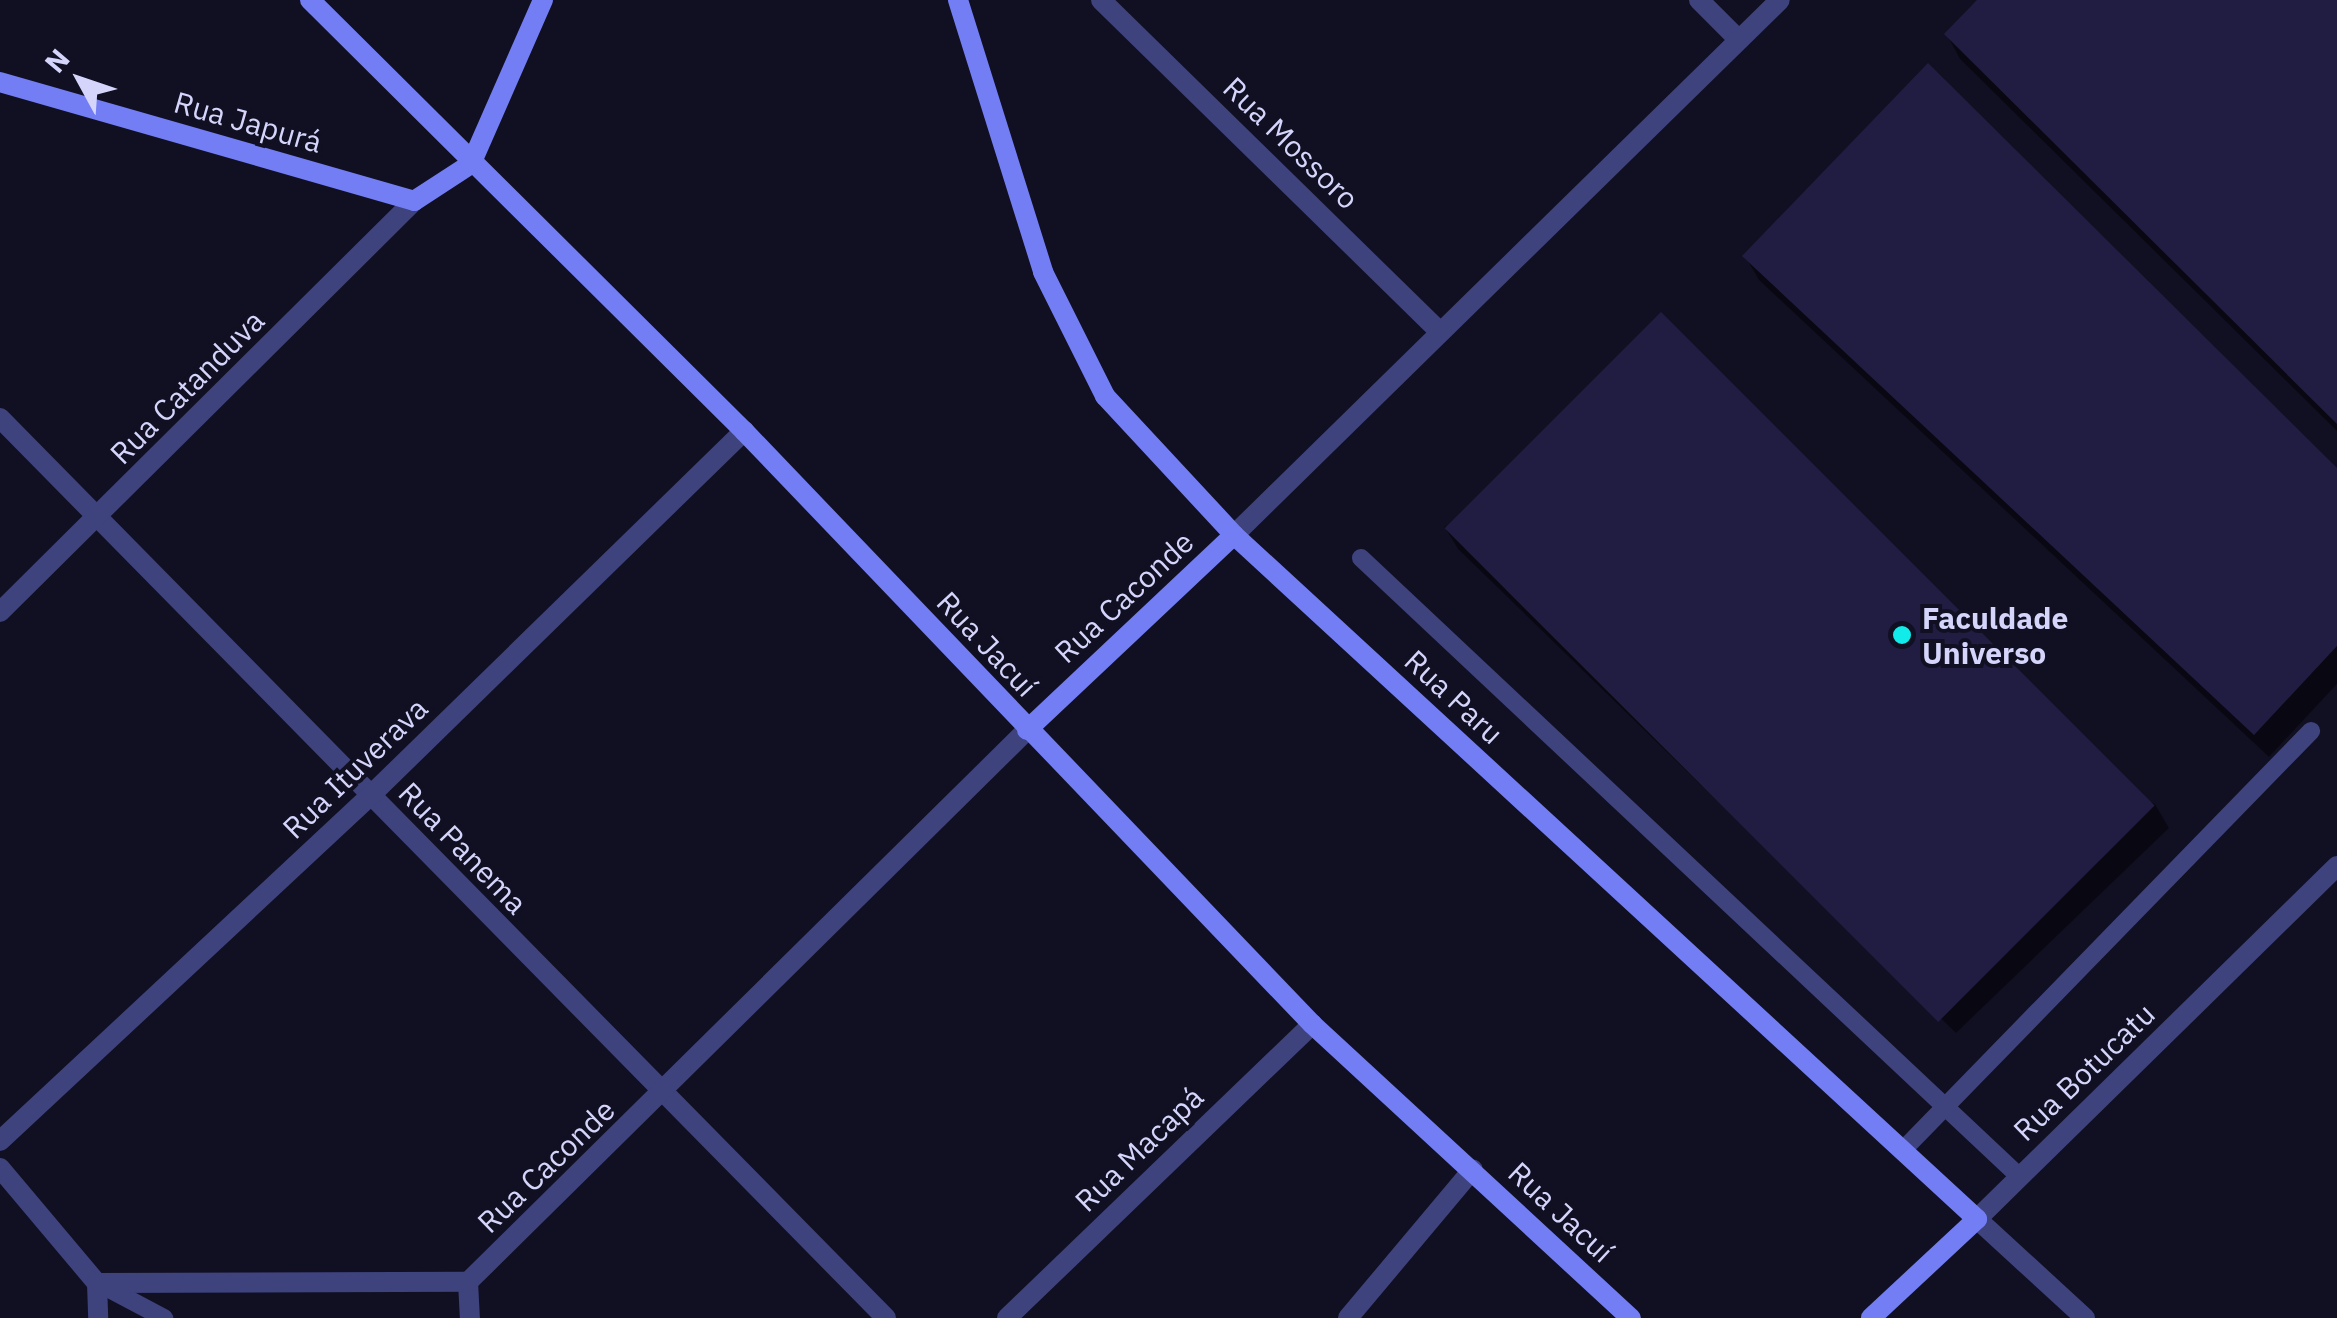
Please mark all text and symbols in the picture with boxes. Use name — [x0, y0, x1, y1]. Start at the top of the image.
north arrow — [30, 30, 130, 130]
text: N — [36, 41, 77, 80]
street label: Rua Mossoro — [1216, 70, 1366, 216]
street label: Rua Japurá — [170, 84, 326, 160]
street label: Rua Catanduva — [103, 303, 271, 471]
street label: Rua Caconde — [1047, 524, 1201, 670]
street label: Rua Jacuí — [929, 584, 1045, 704]
place label: Faculdade Universo — [1922, 600, 2068, 670]
marker: Faculdade Universo — [1891, 624, 1913, 646]
street label: Rua Paru — [1397, 642, 1511, 752]
street label: Rua Ituverava — [275, 690, 435, 846]
street label: Rua Panema — [391, 775, 535, 921]
street label: Rua Botucatu — [2006, 996, 2162, 1148]
street label: Rua Macapá — [1067, 1079, 1211, 1219]
street label: Rua Caconde — [470, 1092, 622, 1240]
street label: Rua Jacuí — [1501, 1154, 1621, 1270]

